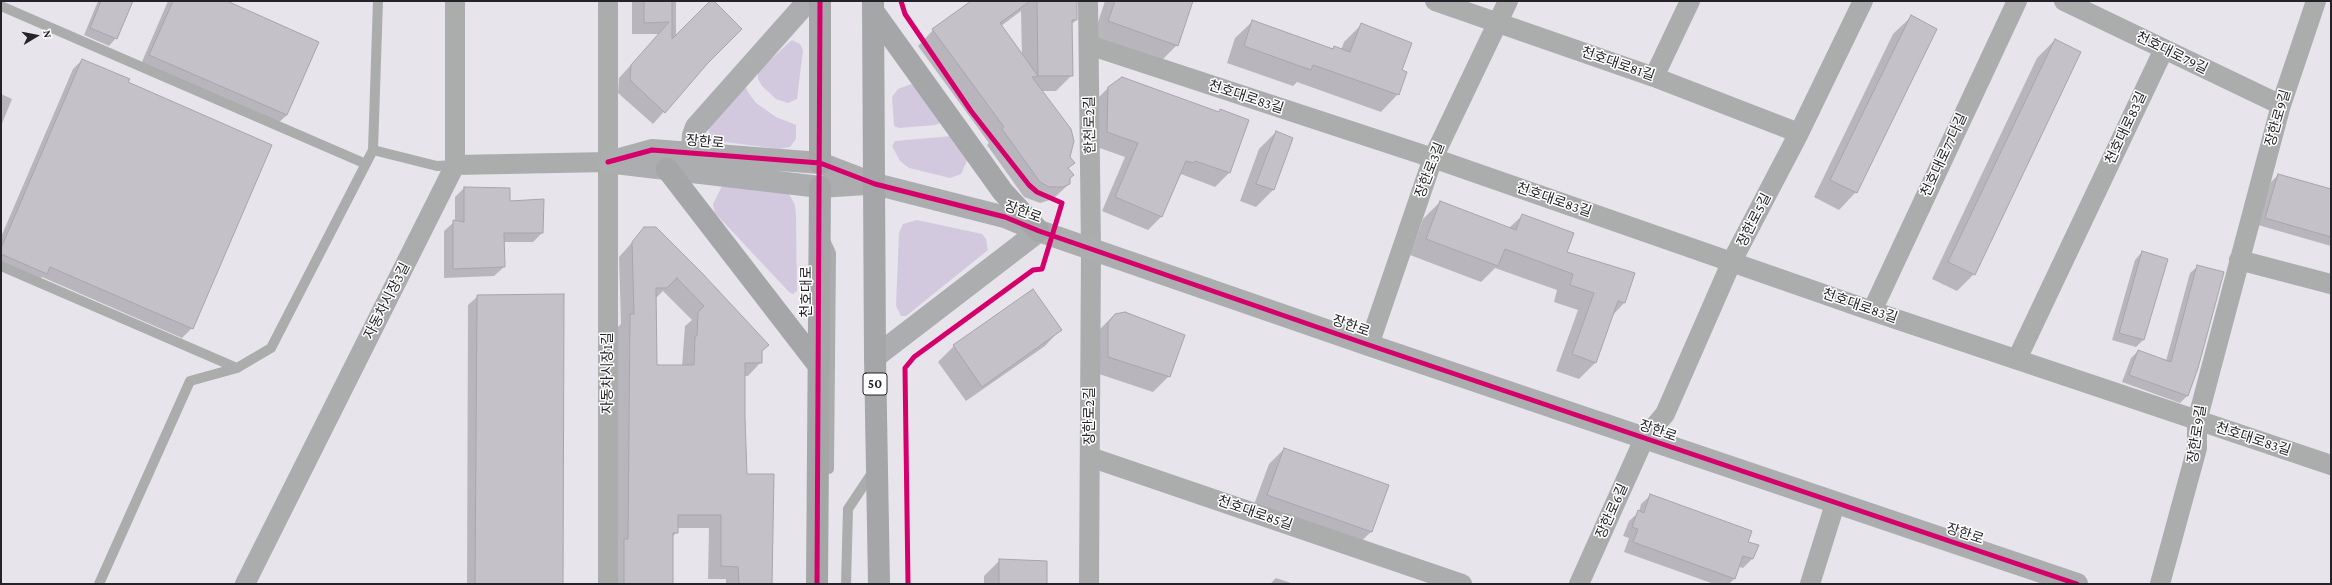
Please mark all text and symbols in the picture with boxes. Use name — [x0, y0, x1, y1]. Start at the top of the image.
north arrow — [16, 16, 56, 56]
street label: 천호대로79길 — [2133, 28, 2211, 78]
text: N — [41, 29, 54, 39]
street label: 천호대로81길 — [1579, 44, 1657, 84]
street label: 천호대로83길 — [1206, 77, 1286, 117]
street label: 장한로9길 — [2262, 88, 2294, 148]
street label: 천호대로83길 — [2102, 89, 2150, 167]
street label: 한천로2길 — [1081, 96, 1099, 154]
street label: 천호대로77다길 — [1917, 111, 1971, 199]
street label: 장한로 — [685, 132, 725, 152]
street label: 장한로3길 — [1412, 140, 1448, 200]
street label: 천호대로83길 — [1514, 179, 1594, 221]
street label: 장한로5길 — [1733, 190, 1775, 250]
street label: 장한로 — [1002, 197, 1044, 227]
street label: 자동차시장3길 — [360, 260, 414, 342]
street label: 천호대로 — [799, 266, 815, 318]
street label: 천호대로83길 — [1820, 285, 1900, 327]
street label: 장한로 — [1330, 312, 1372, 340]
street label: 자동차시장1길 — [600, 332, 616, 414]
road number: 50 — [863, 373, 887, 395]
street label: 장한로2길 — [1082, 387, 1098, 445]
street label: 장한로9길 — [2184, 404, 2210, 464]
street label: 장한로 — [1637, 417, 1679, 445]
street label: 천호대로83길 — [2213, 419, 2293, 459]
street label: 장한로6길 — [1592, 481, 1632, 541]
street label: 천호대로85길 — [1215, 492, 1295, 534]
street label: 장한로 — [1944, 520, 1986, 548]

